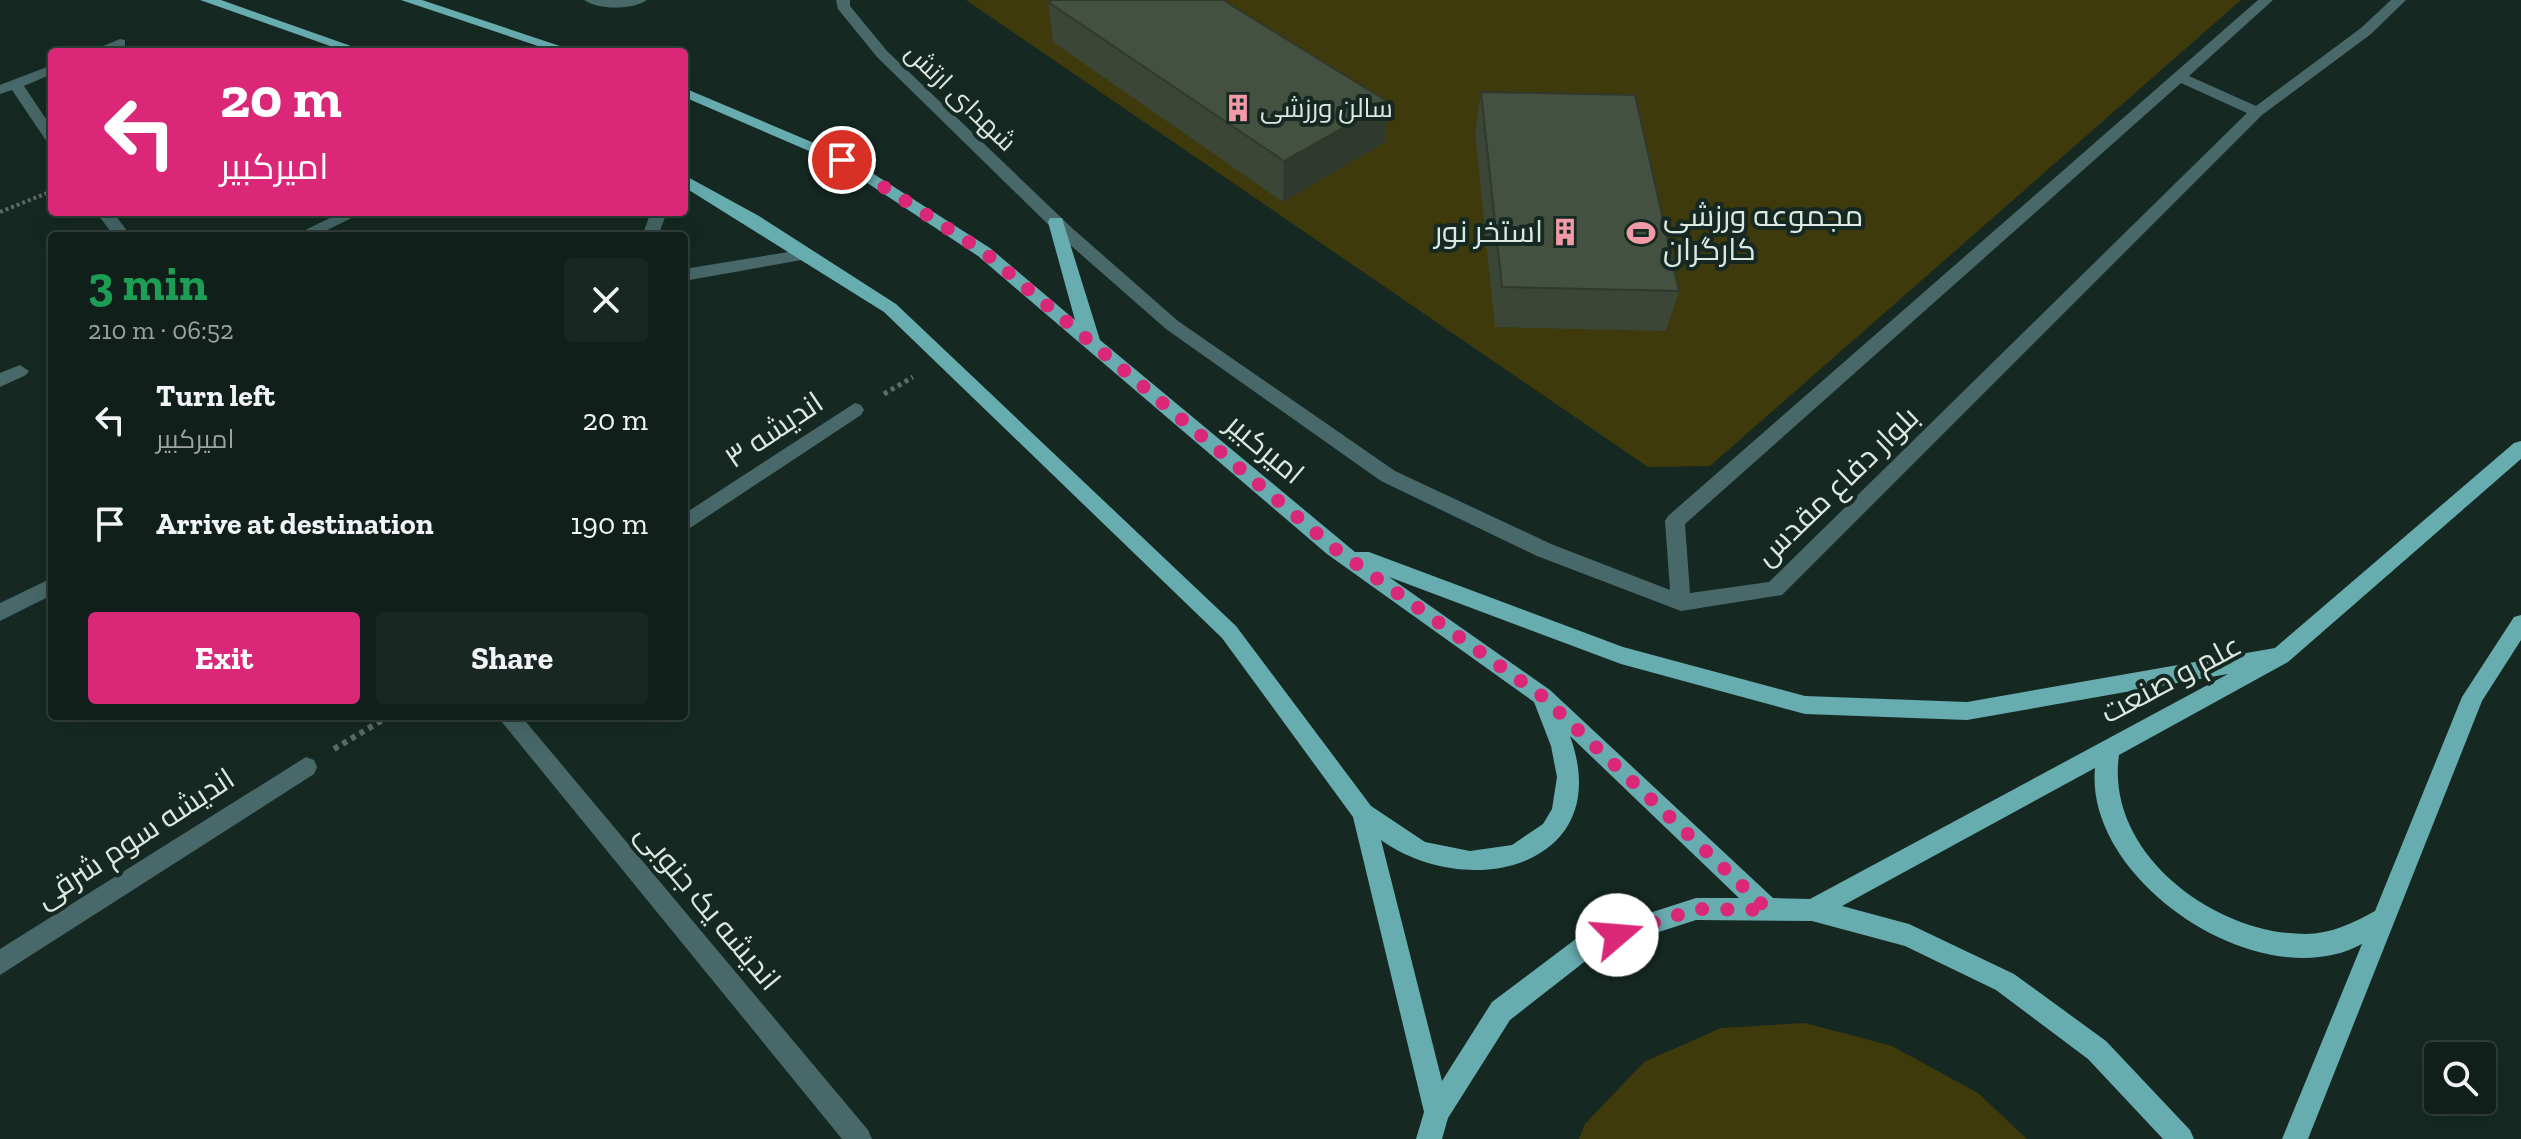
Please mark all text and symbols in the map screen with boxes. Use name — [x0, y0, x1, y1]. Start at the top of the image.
street label: شهدای ارتش — [899, 36, 1023, 158]
text: 20 m — [220, 64, 342, 131]
icon: left — [88, 80, 192, 184]
place label: سالن ورزشی — [1260, 92, 1393, 124]
building icon: سالن ورزشی — [1223, 93, 1253, 123]
pin — [808, 126, 876, 194]
icon: arrive — [820, 138, 864, 182]
text: امیرکبیر — [220, 145, 329, 188]
place label: مجموعه ورزشی کارگران — [1663, 198, 1863, 268]
place label: استخر نور — [1432, 214, 1543, 250]
building icon: استخر نور — [1550, 217, 1580, 247]
sports icon: مجموعه ورزشی کارگران — [1626, 218, 1656, 248]
text: 3 min — [88, 255, 207, 312]
button: close — [564, 258, 648, 342]
text: 210 m · 06:52 — [88, 314, 234, 346]
text: Turn left — [156, 378, 275, 414]
street label: اندیشه ۳ — [718, 384, 830, 476]
icon: left — [88, 398, 132, 442]
street label: بلوار دفاع مقدس — [1748, 399, 1928, 574]
text: 20 m — [583, 402, 648, 438]
street label: امیرکبیر — [1217, 405, 1311, 492]
text: امیرکبیر — [156, 423, 234, 455]
icon: arrive — [88, 502, 132, 546]
text: Arrive at destination — [156, 506, 433, 542]
text: 190 m — [571, 506, 648, 542]
button: Exit — [88, 612, 360, 704]
button: Share — [376, 612, 648, 704]
street label: علم و صنعت — [2095, 627, 2248, 733]
street label: اندیشه سوم شرقی — [29, 760, 242, 917]
street label: اندیشه یک جنوبی — [628, 816, 788, 998]
position arrow — [1575, 893, 1659, 977]
map controls — [2424, 1042, 2496, 1114]
button: search — [2424, 1042, 2496, 1114]

